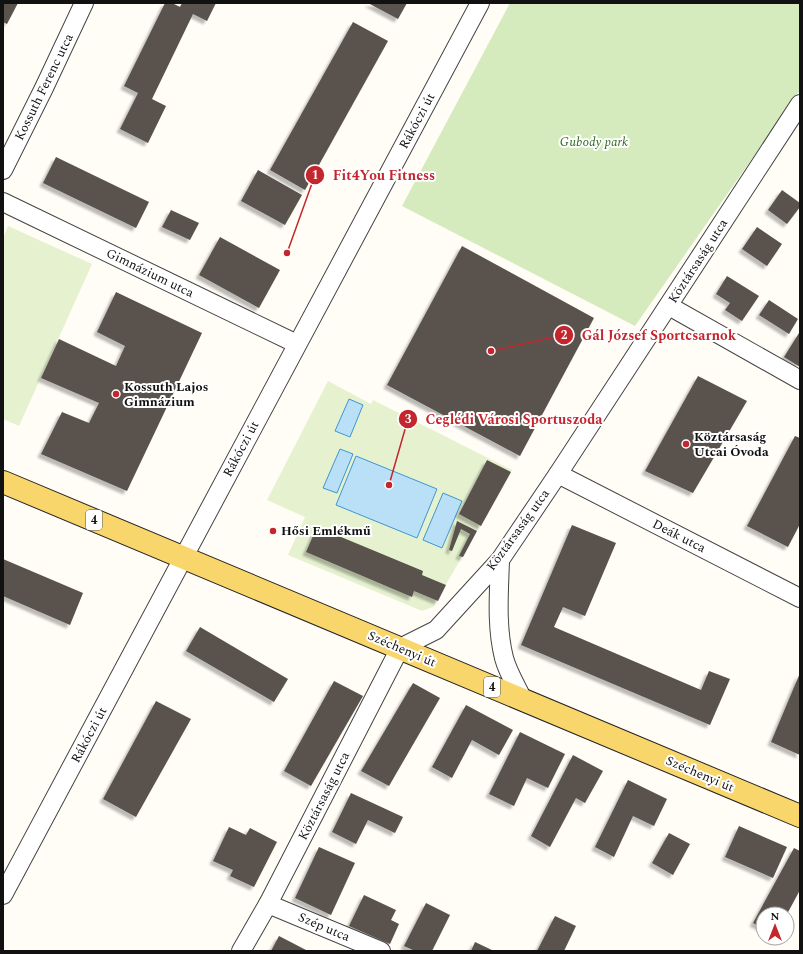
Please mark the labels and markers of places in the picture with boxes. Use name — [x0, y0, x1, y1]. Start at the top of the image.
callout: Fit4You Fitness — [305, 162, 443, 188]
callout: Gál József Sportcsarnok — [554, 322, 744, 348]
place label: Kossuth Lajos Gimnázium — [124, 377, 208, 412]
marker: Kossuth Lajos Gimnázium — [111, 389, 121, 399]
callout: Ceglédi Városi Sportuszoda — [398, 406, 611, 432]
place label: Köztársaság Utcai Óvoda — [694, 427, 769, 462]
marker: Köztársaság Utcai Óvoda — [681, 439, 691, 449]
place label: Hősi Emlékmű — [281, 521, 371, 541]
marker: Hősi Emlékmű — [268, 526, 278, 536]

